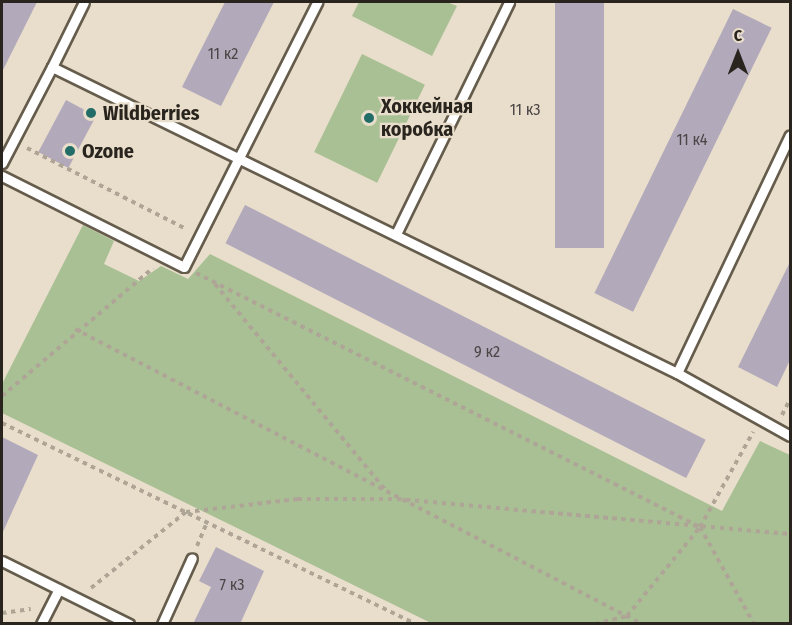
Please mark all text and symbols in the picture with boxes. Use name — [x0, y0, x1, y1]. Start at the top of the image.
north arrow — [708, 24, 768, 84]
text: С — [734, 26, 742, 45]
house number: 11 к2 — [208, 44, 238, 64]
place label: Хоккейная коробка — [381, 94, 473, 141]
house number: 11 к3 — [510, 100, 540, 120]
place label: Wildberries — [103, 101, 200, 125]
marker: Wildberries — [84, 106, 98, 120]
marker: Хоккейная коробка — [362, 111, 376, 125]
house number: 11 к4 — [676, 130, 708, 150]
place label: Ozone — [82, 139, 134, 163]
marker: Ozone — [63, 144, 77, 158]
house number: 9 к2 — [474, 342, 500, 362]
house number: 7 к3 — [220, 575, 244, 595]

